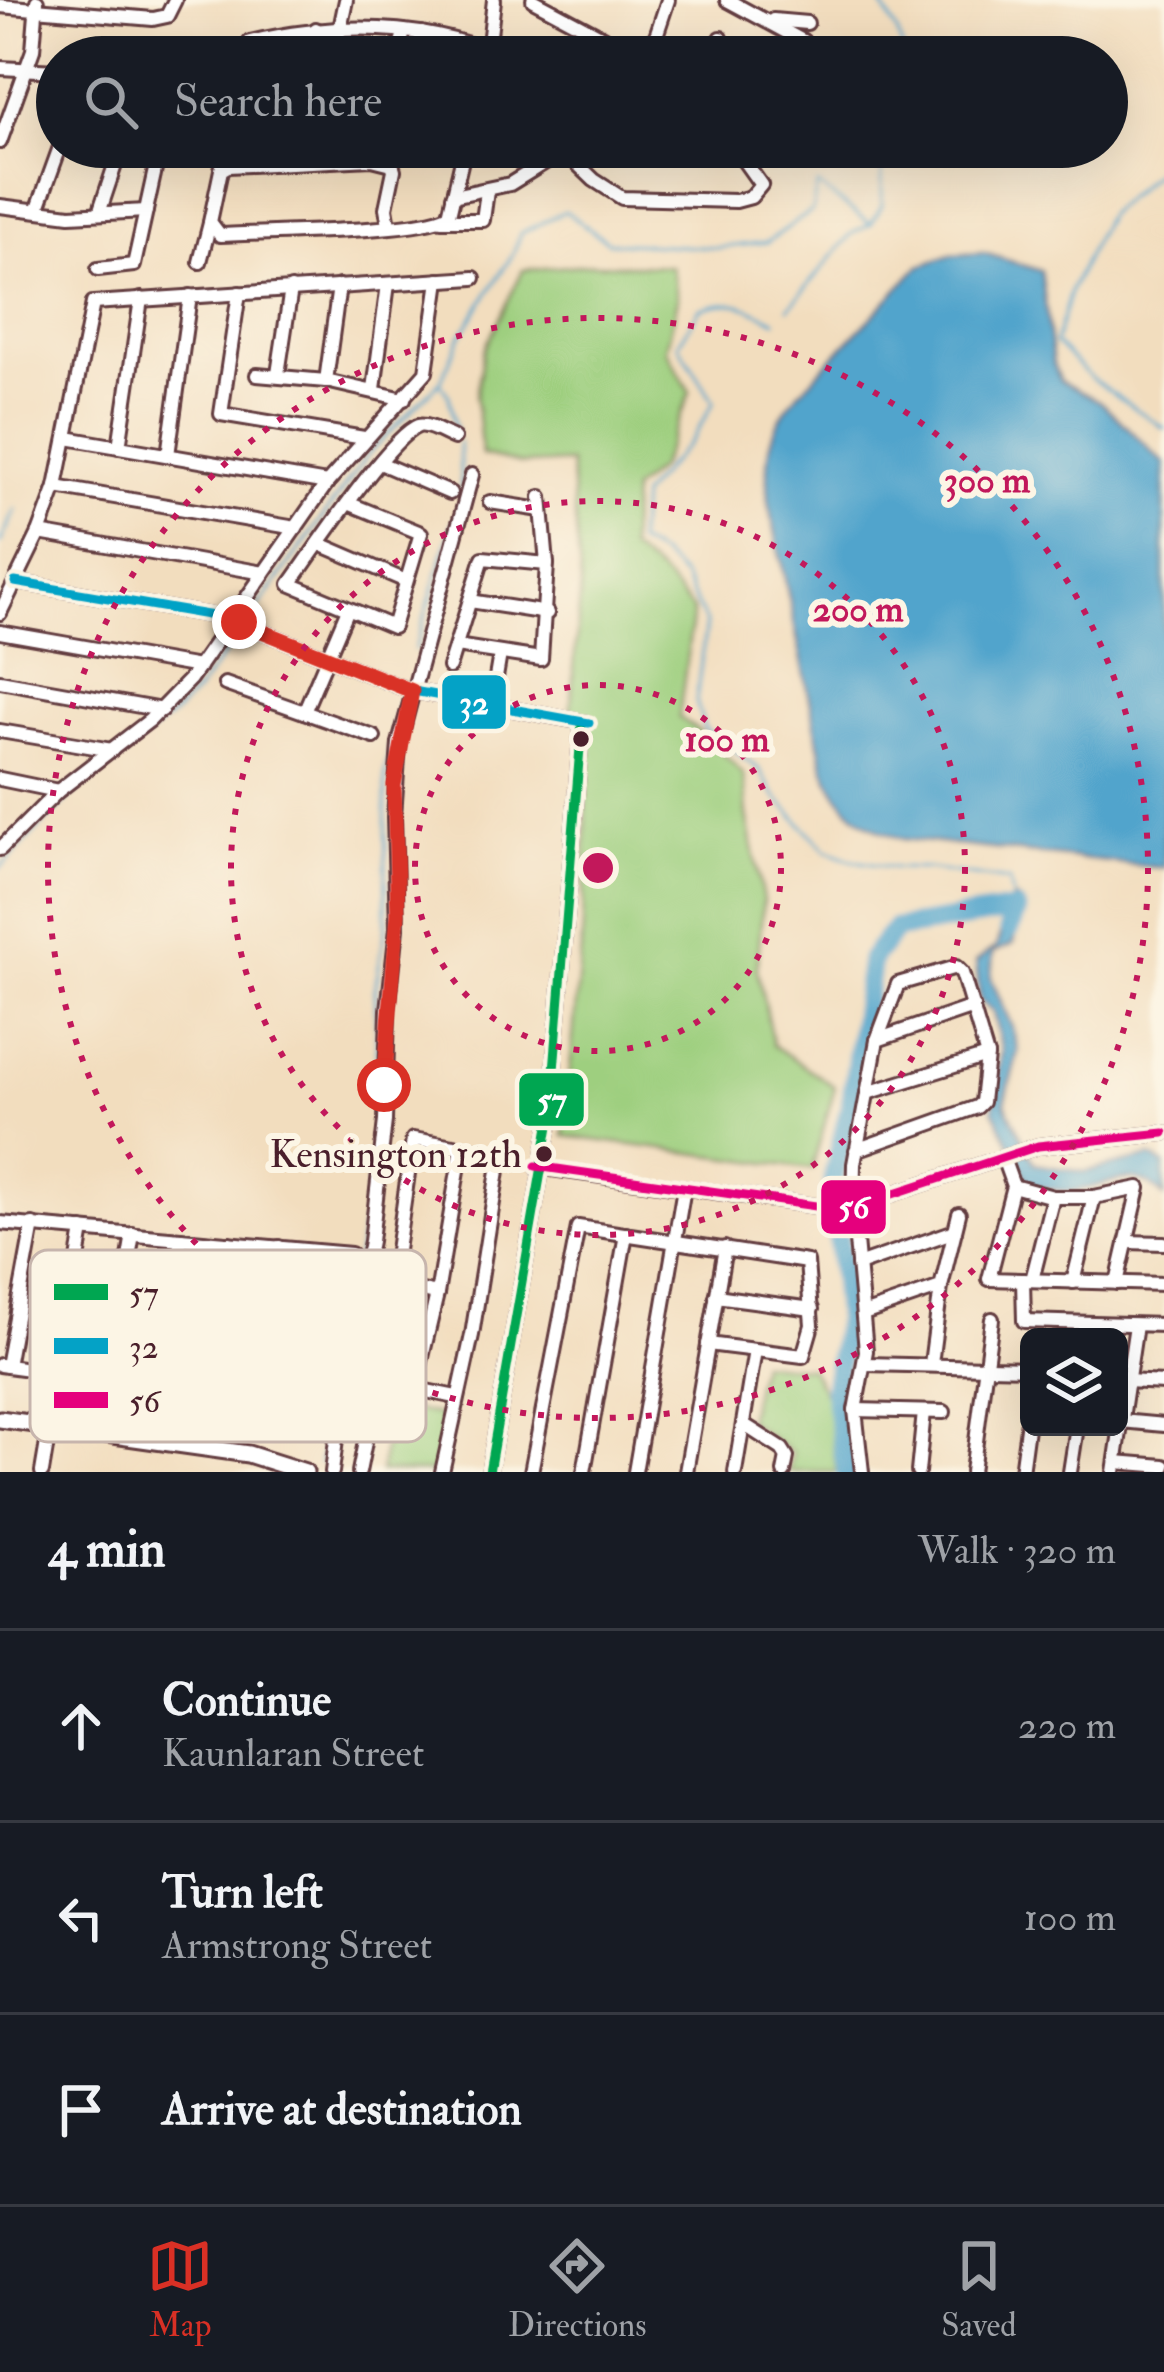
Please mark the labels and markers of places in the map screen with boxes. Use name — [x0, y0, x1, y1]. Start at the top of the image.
unlabelled marker — [570, 728, 592, 750]
centre of rings — [577, 847, 619, 889]
place label: Kensington 12th — [269, 1130, 522, 1179]
marker: Kensington 12th — [533, 1143, 555, 1165]

